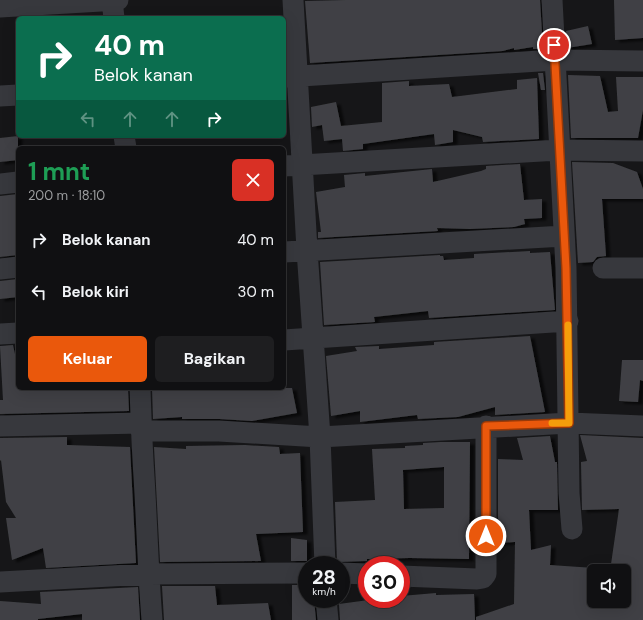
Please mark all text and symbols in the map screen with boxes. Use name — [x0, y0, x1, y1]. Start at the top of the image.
text: 40 m — [94, 27, 165, 64]
pin — [537, 28, 571, 62]
icon: right — [28, 32, 80, 84]
icon: arrive — [543, 34, 565, 56]
text: Belok kanan — [94, 63, 193, 87]
icon: left — [77, 108, 99, 130]
icon: ahead — [119, 108, 141, 130]
icon: ahead — [161, 108, 183, 130]
icon: right — [203, 108, 225, 130]
text: 1 mnt — [28, 156, 90, 187]
button: close — [232, 159, 274, 201]
text: 200 m · 18:10 — [28, 187, 105, 204]
icon: right — [28, 229, 50, 251]
text: Belok kanan — [62, 230, 150, 250]
text: 40 m — [237, 230, 274, 250]
icon: left — [28, 281, 50, 303]
text: Belok kiri — [62, 282, 129, 302]
text: 30 m — [238, 282, 274, 302]
button: Keluar — [28, 336, 147, 382]
button: Bagikan — [155, 336, 274, 382]
position arrow — [465, 515, 507, 557]
speed limit sign: 30 — [358, 556, 410, 608]
text: 28 — [312, 564, 336, 590]
map controls — [587, 564, 631, 608]
button: sound — [587, 564, 631, 608]
text: km/h — [312, 585, 336, 598]

